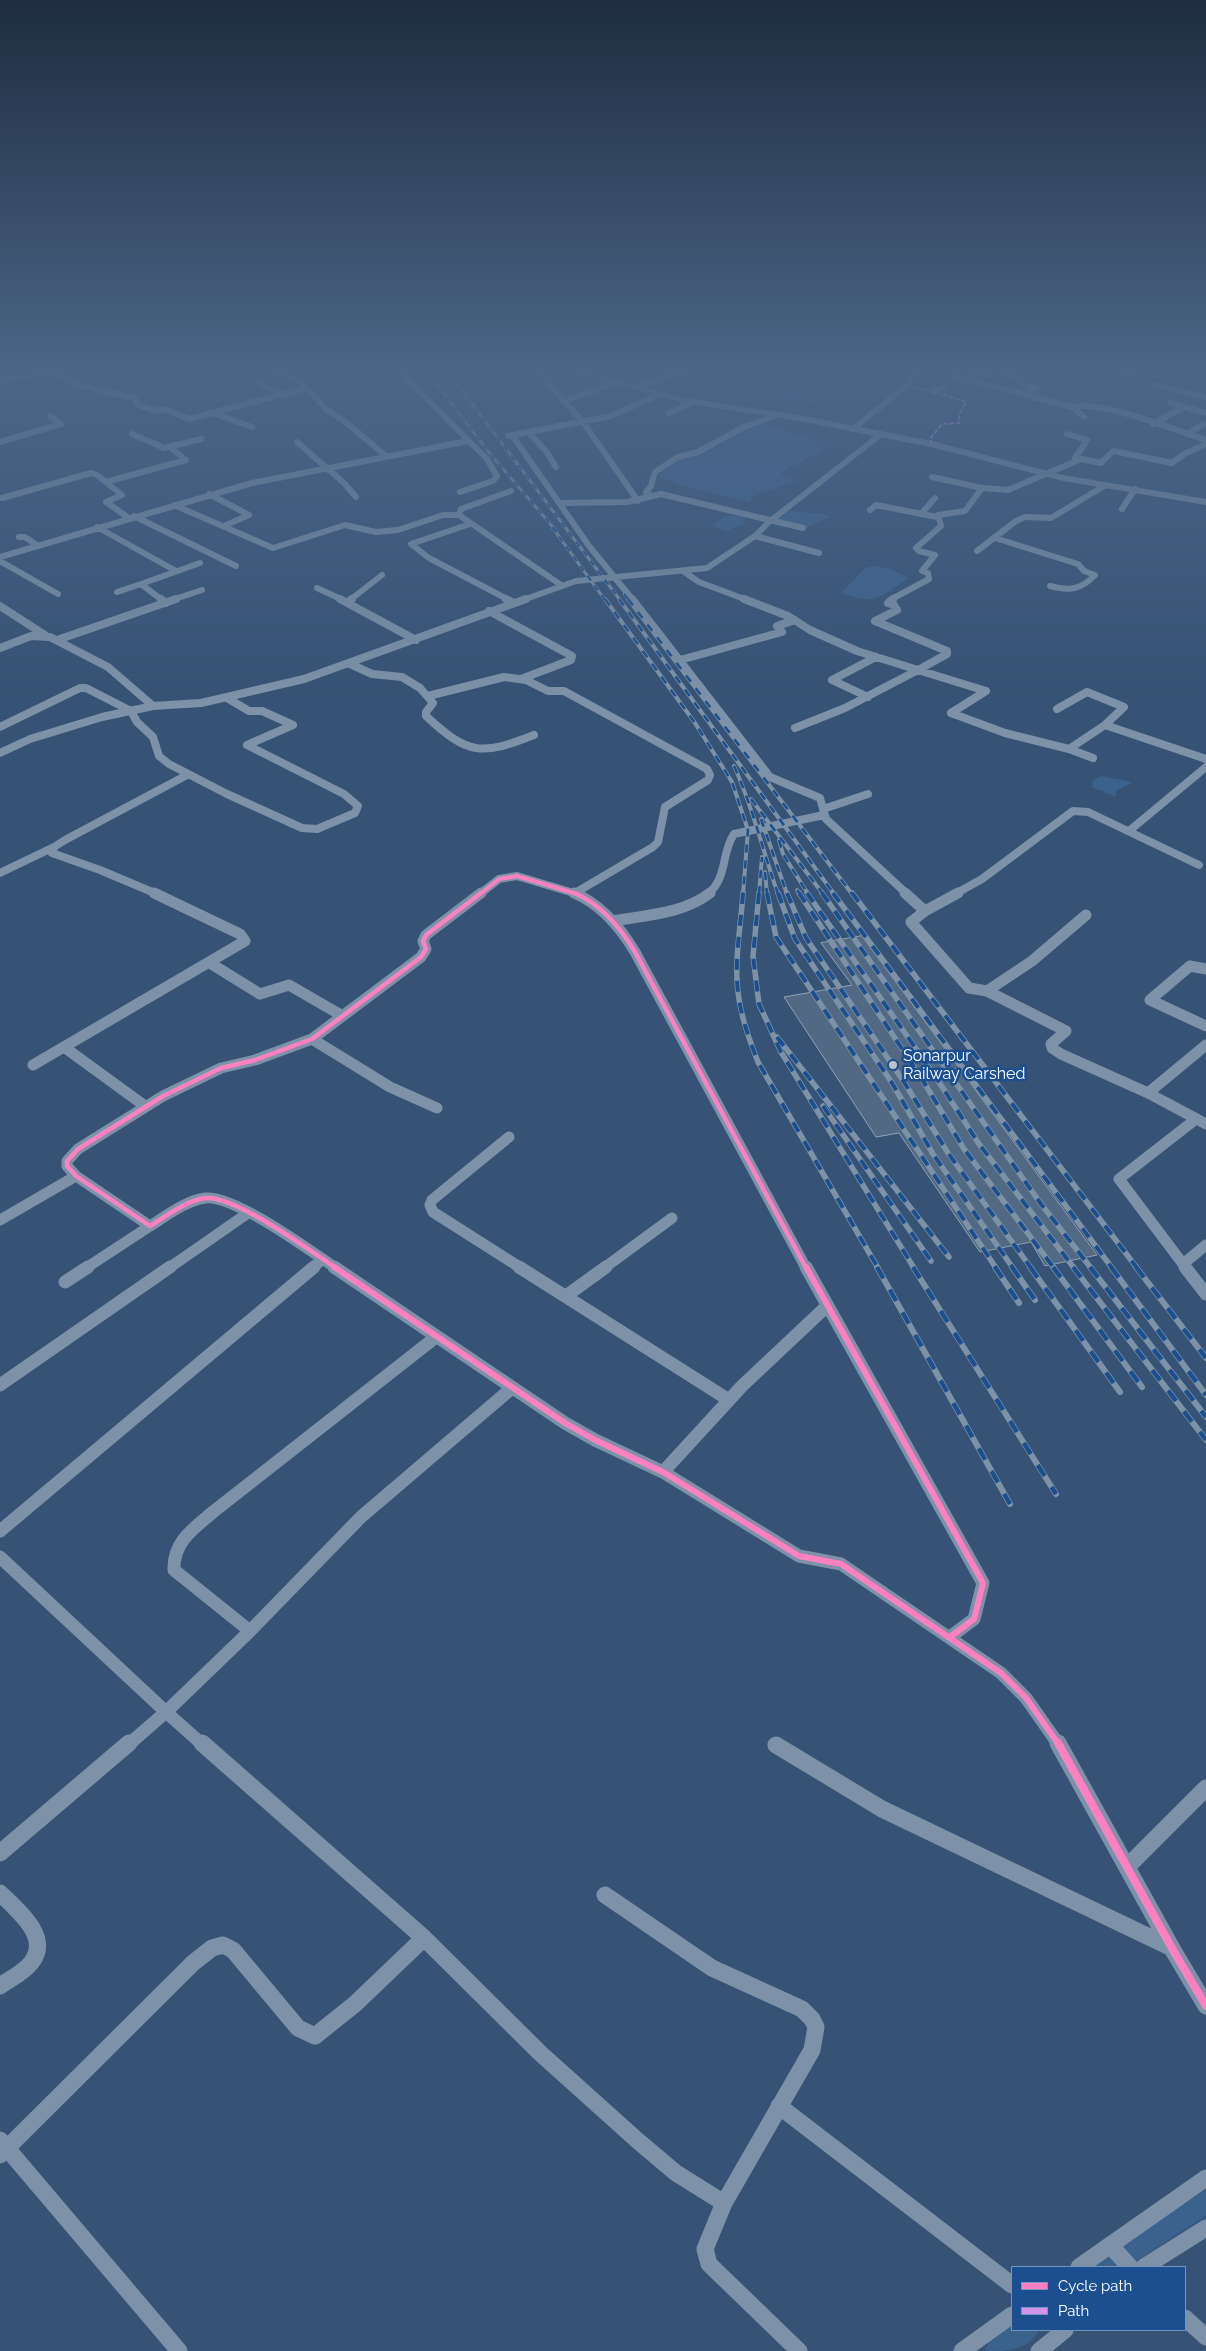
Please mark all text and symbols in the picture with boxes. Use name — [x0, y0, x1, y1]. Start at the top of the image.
place label: Sonarpur Railway Carshed — [903, 1046, 1025, 1084]
marker: Sonarpur Railway Carshed — [887, 1059, 899, 1071]
legend — [1011, 2266, 1186, 2331]
text: Cycle path — [1058, 2277, 1132, 2295]
text: Path — [1058, 2302, 1089, 2320]

